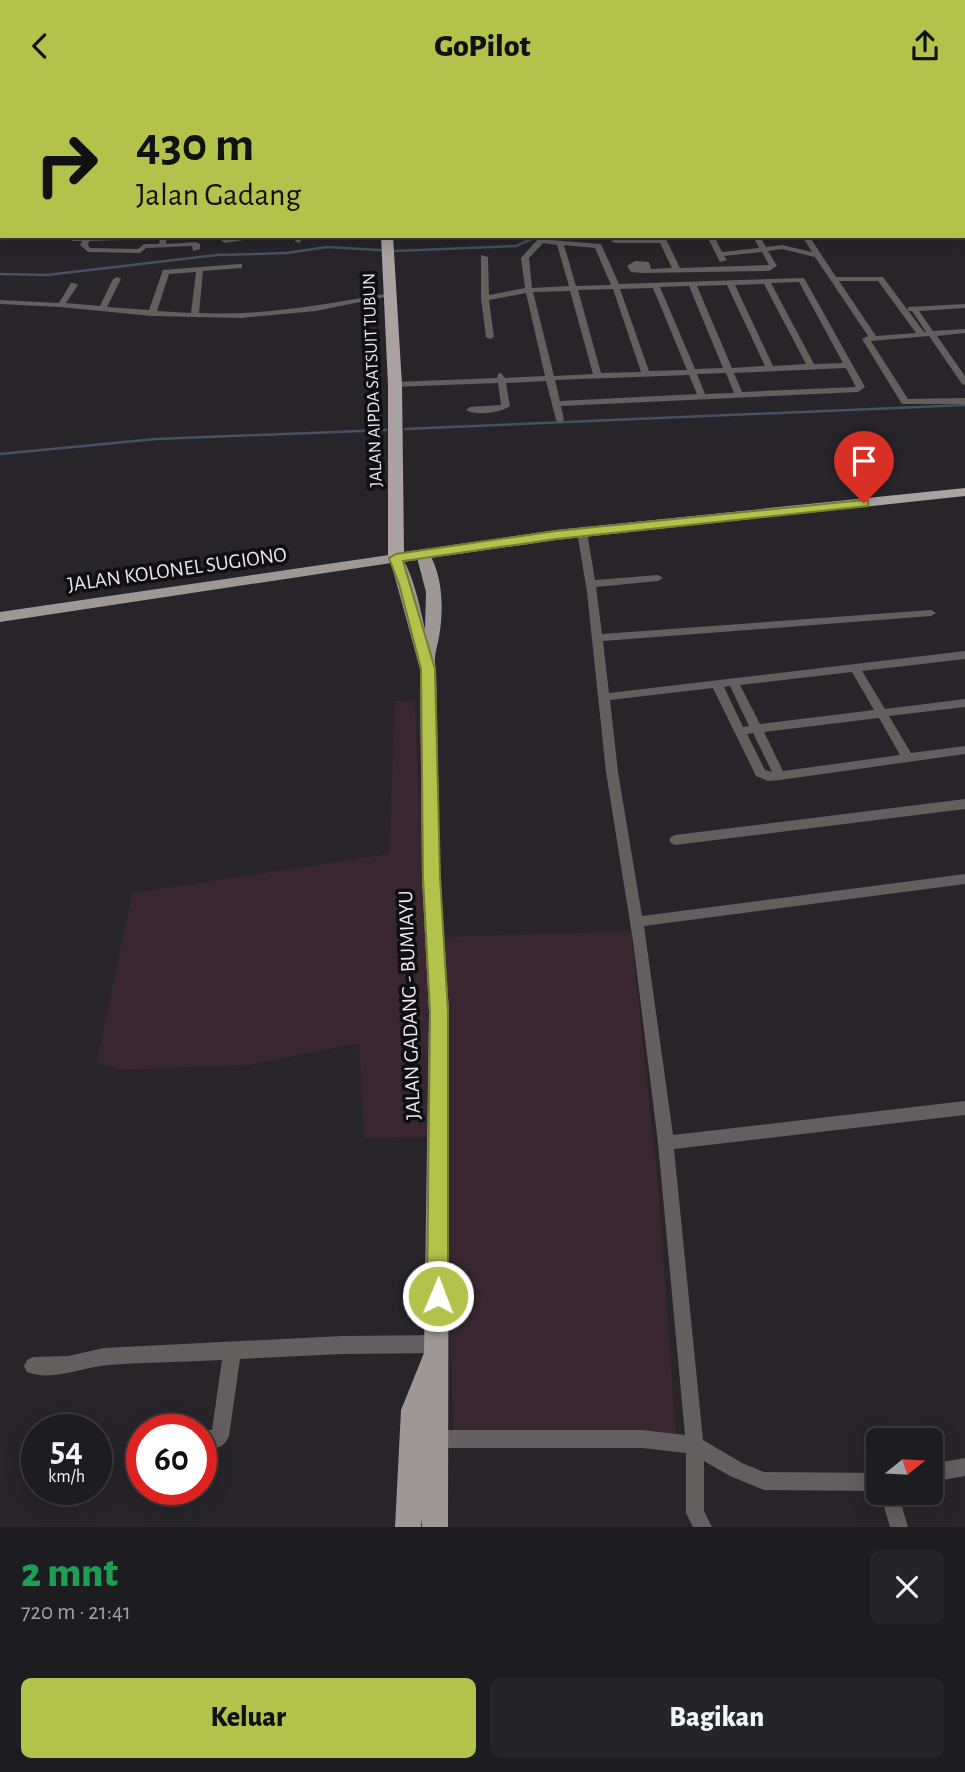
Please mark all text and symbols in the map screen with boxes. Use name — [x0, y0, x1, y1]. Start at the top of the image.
icon: back — [21, 27, 59, 65]
icon: share — [906, 27, 944, 65]
text: GoPilot — [434, 30, 531, 62]
icon: right — [21, 119, 112, 210]
text: 430 m — [136, 121, 254, 170]
text: Jalan Gadang — [136, 179, 301, 211]
street label: JALAN AIPDA SATSUIT TUBUN — [360, 273, 386, 487]
pin — [834, 431, 894, 503]
icon: arrive — [845, 442, 883, 480]
street label: JALAN KOLONEL SUGIONO — [66, 544, 288, 595]
street label: JALAN GADANG - BUMIAYU — [395, 890, 424, 1120]
position arrow — [401, 1259, 475, 1333]
speed limit sign: 60 — [126, 1414, 217, 1505]
north arrow — [866, 1428, 943, 1505]
map controls — [866, 1428, 943, 1505]
text: 54 — [50, 1433, 83, 1468]
text: km/h — [48, 1468, 85, 1486]
button: close — [870, 1550, 944, 1624]
text: 2 mnt — [21, 1552, 118, 1594]
text: 720 m · 21:41 — [21, 1601, 131, 1624]
button: Keluar — [21, 1678, 476, 1758]
button: Bagikan — [490, 1678, 944, 1758]

